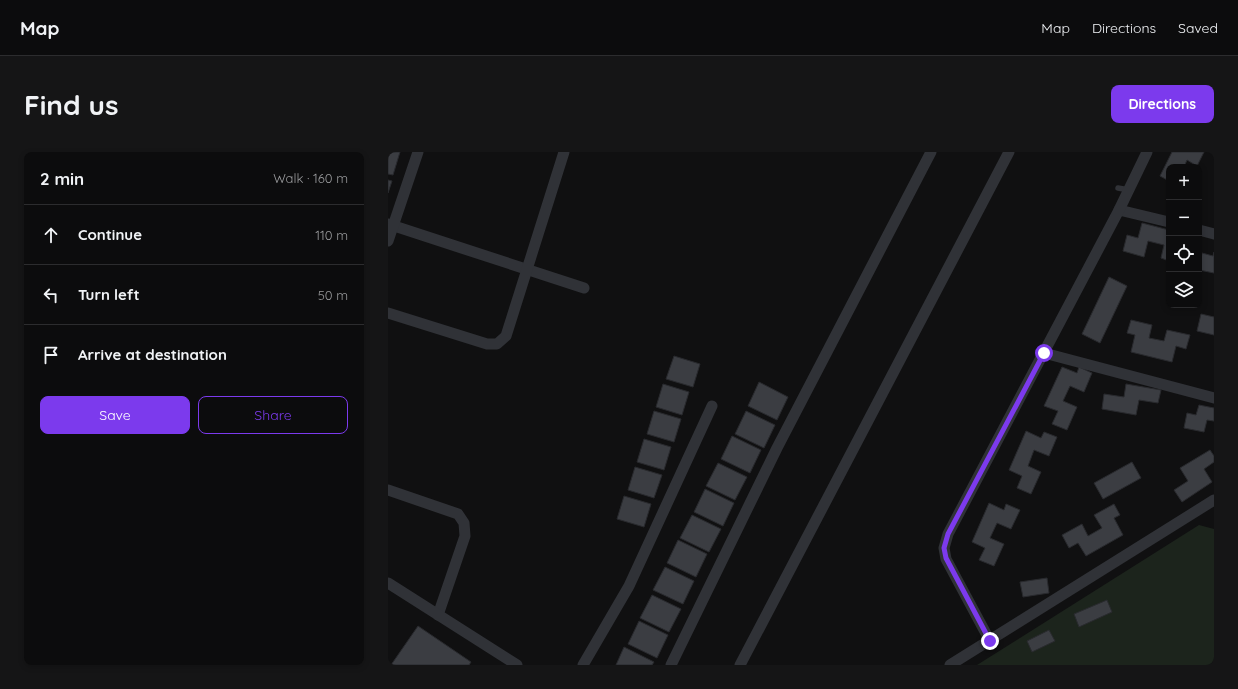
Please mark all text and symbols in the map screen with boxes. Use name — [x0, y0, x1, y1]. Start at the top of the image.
text: Map — [20, 16, 59, 40]
text: Map — [1041, 19, 1070, 37]
text: Directions — [1092, 19, 1156, 37]
text: Saved — [1178, 19, 1218, 37]
button: Directions — [1111, 85, 1214, 123]
text: Find us — [24, 87, 118, 122]
map controls — [1166, 164, 1202, 308]
button: + — [1166, 164, 1202, 200]
text: 2 min — [40, 168, 84, 189]
text: Walk · 160 m — [273, 170, 348, 186]
button: − — [1166, 200, 1202, 236]
icon: ahead — [40, 224, 62, 246]
text: Continue — [78, 225, 142, 244]
text: 110 m — [315, 227, 348, 243]
button: locate — [1166, 236, 1202, 272]
button: layers — [1166, 272, 1202, 308]
icon: left — [40, 284, 62, 306]
text: Turn left — [78, 285, 140, 304]
text: 50 m — [318, 287, 348, 303]
icon: arrive — [40, 344, 62, 366]
route start — [1035, 344, 1053, 362]
text: Arrive at destination — [78, 345, 227, 364]
button: Save — [40, 396, 190, 434]
button: Share — [198, 396, 348, 434]
route end — [981, 632, 999, 650]

